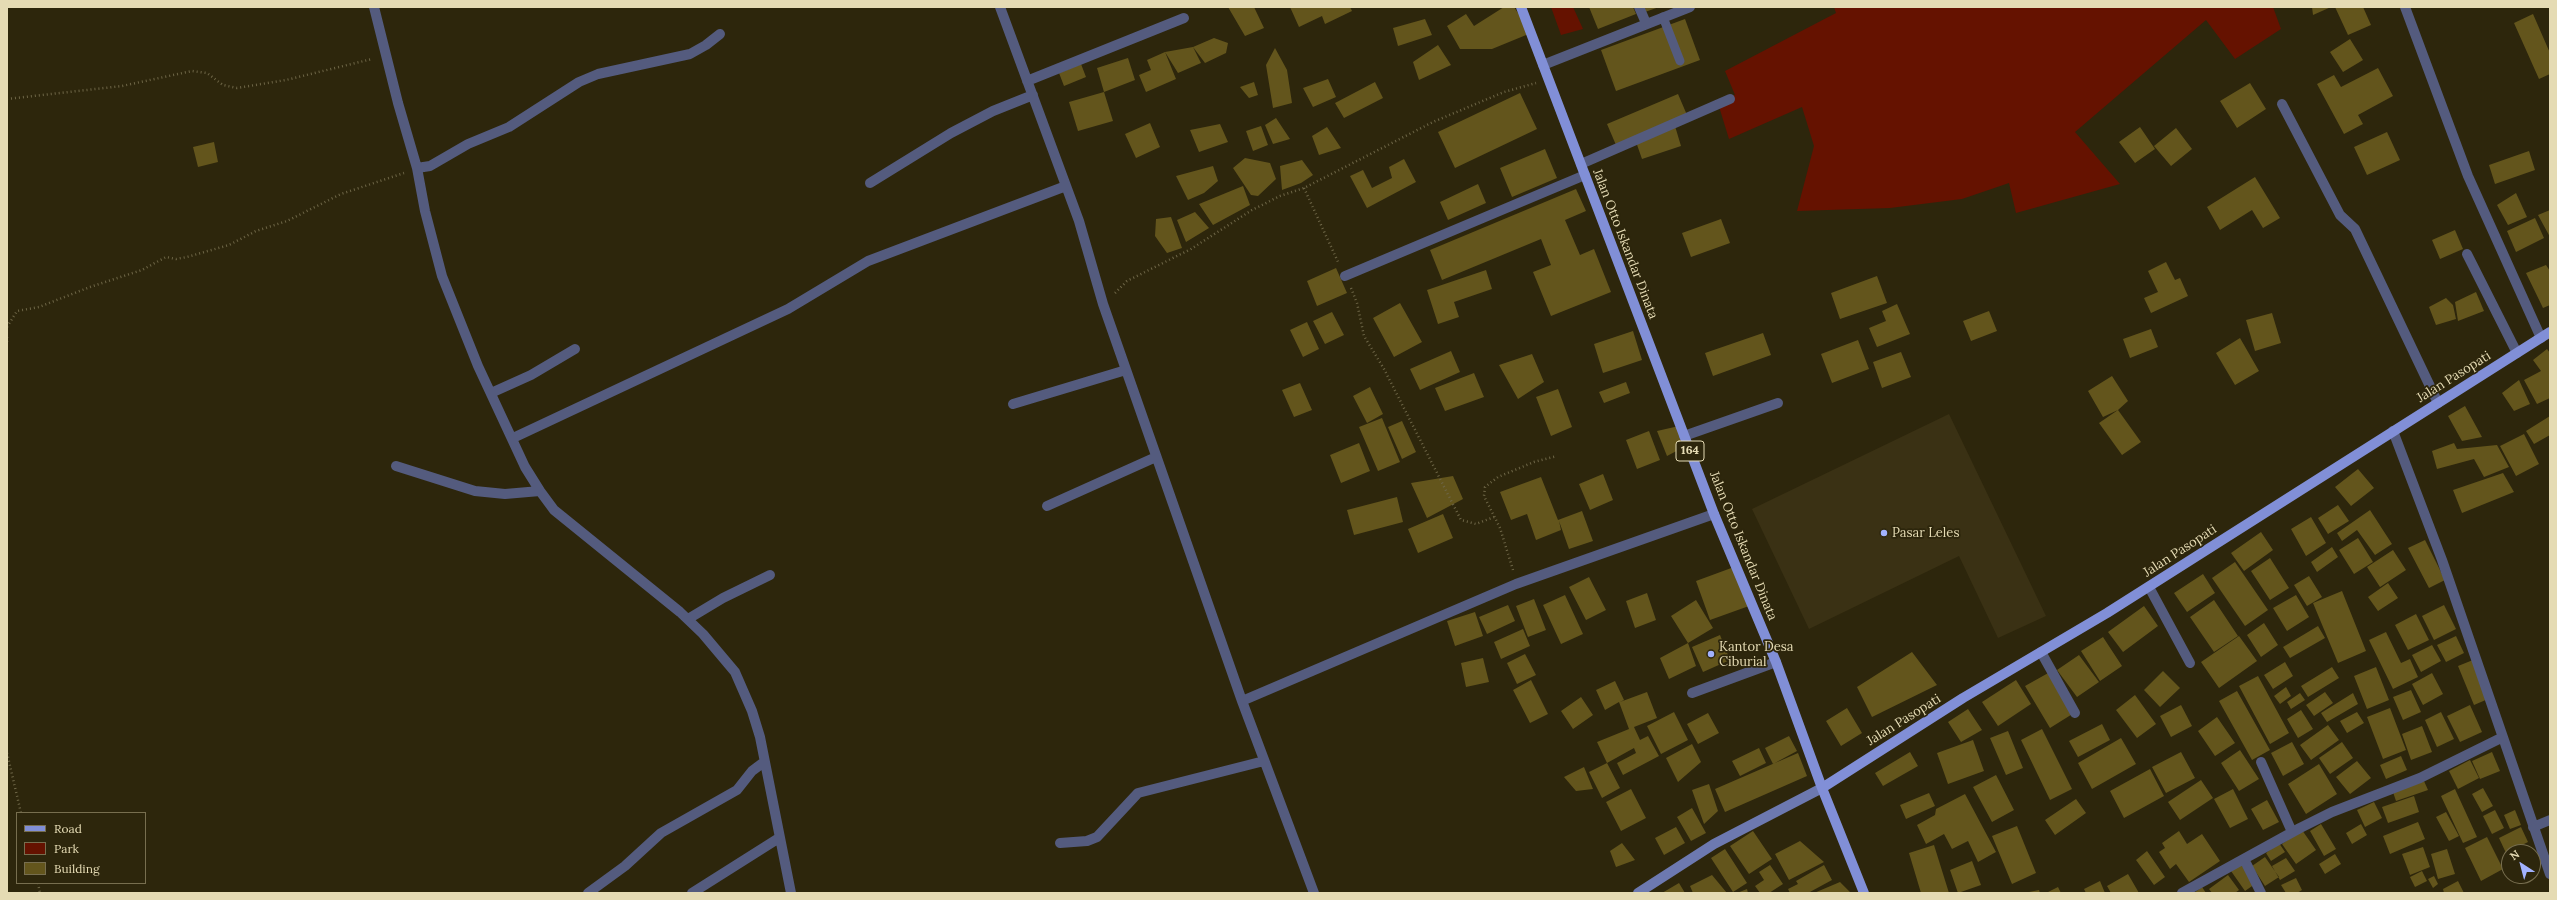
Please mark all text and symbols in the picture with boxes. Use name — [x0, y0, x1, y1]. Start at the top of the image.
street label: Jalan Otto Iskandar Dinata — [1589, 167, 1661, 321]
street label: Jalan Pasopati — [2414, 348, 2494, 406]
road number: 164 — [1676, 441, 1704, 461]
street label: Jalan Otto Iskandar Dinata — [1706, 469, 1780, 623]
street label: Jalan Pasopati — [2140, 522, 2220, 580]
place label: Pasar Leles — [1892, 525, 1959, 541]
marker: Pasar Leles — [1879, 528, 1889, 538]
place label: Kantor Desa Ciburial — [1719, 639, 1794, 670]
marker: Kantor Desa Ciburial — [1706, 649, 1716, 659]
street label: Jalan Pasopati — [1864, 691, 1944, 749]
legend — [16, 812, 146, 884]
text: Road — [54, 821, 82, 836]
text: Park — [54, 841, 79, 856]
north arrow — [2501, 844, 2541, 884]
text: N — [2507, 847, 2522, 863]
text: Building — [54, 861, 100, 876]

